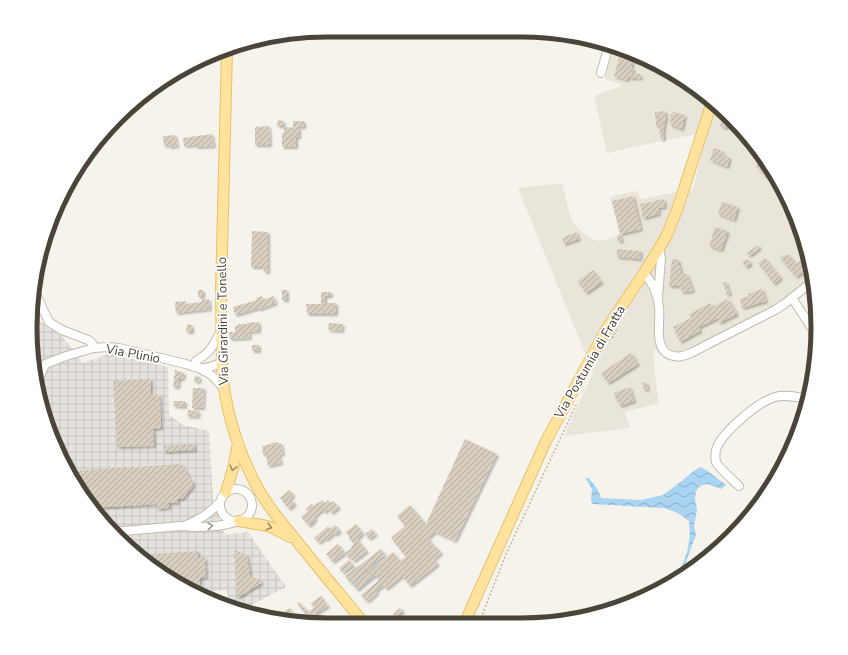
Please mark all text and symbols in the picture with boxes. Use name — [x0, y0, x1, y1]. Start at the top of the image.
street label: Via Girardini e Tonello — [213, 257, 233, 386]
street label: Via Postumia di Fratta — [550, 302, 630, 423]
street label: Via Plinio — [103, 340, 162, 368]
one-way arrow — [229, 464, 238, 471]
one-way arrow — [207, 521, 213, 530]
one-way arrow — [265, 522, 272, 531]

